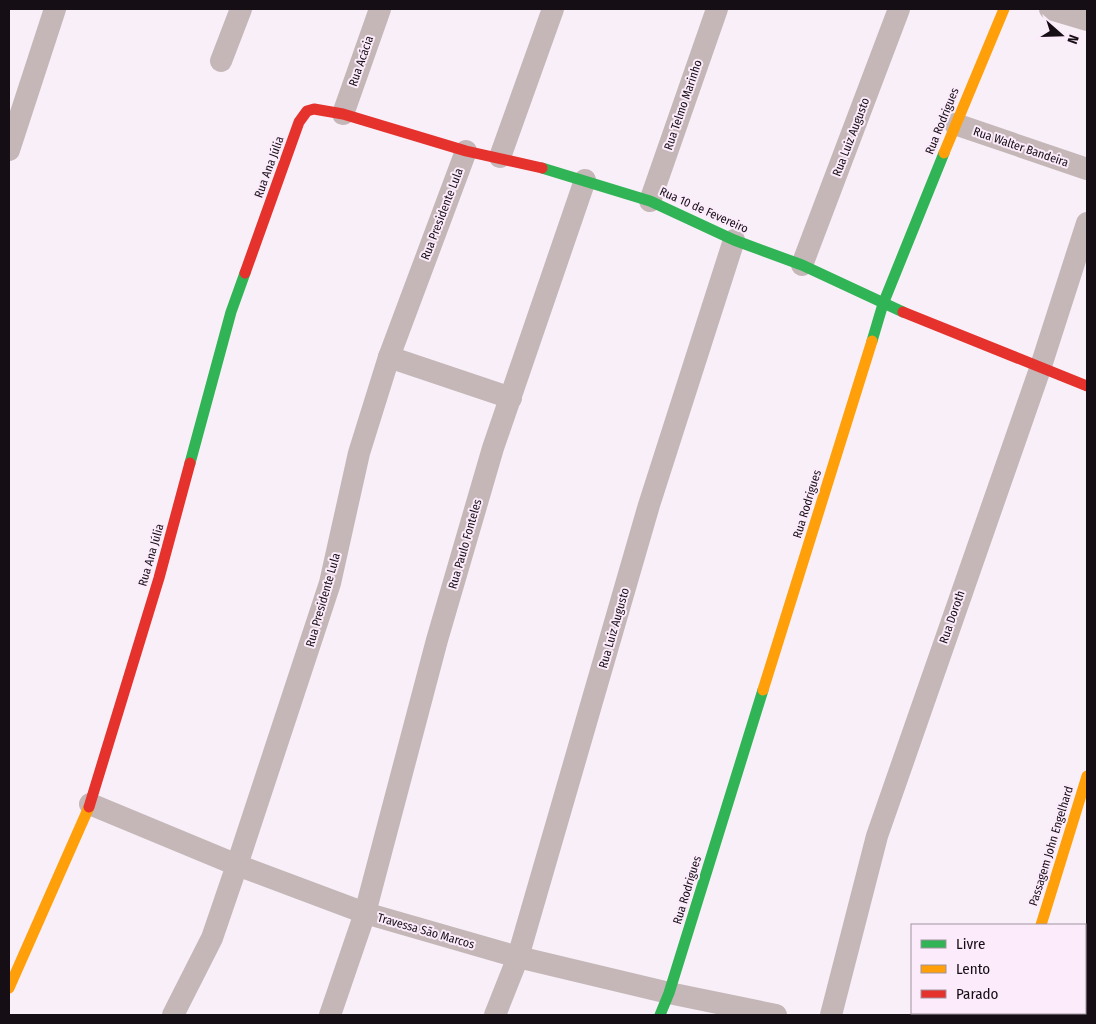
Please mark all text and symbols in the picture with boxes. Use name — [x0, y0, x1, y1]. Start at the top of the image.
north arrow — [1036, 10, 1086, 60]
text: N — [1063, 32, 1082, 46]
street label: Rua Acácia — [346, 34, 376, 88]
street label: Rua Telmo Marinho — [661, 58, 705, 152]
street label: Rua Rodrigues — [922, 86, 962, 156]
street label: Rua Luiz Augusto — [830, 96, 872, 178]
street label: Rua Walter Bandeira — [972, 124, 1070, 170]
street label: Rua Ana Júlia — [251, 134, 287, 200]
street label: Rua Presidente Lula — [418, 166, 466, 262]
street label: Rua 10 de Fevereiro — [658, 184, 750, 236]
street label: Rua Rodrigues — [790, 468, 824, 540]
street label: Rua Paulo Fonteles — [445, 497, 485, 591]
street label: Rua Ana Júlia — [135, 522, 167, 588]
street label: Rua Presidente Lula — [303, 551, 343, 649]
street label: Rua Luiz Augusto — [596, 586, 632, 670]
street label: Rua Doroth — [936, 589, 968, 645]
street label: Passagem John Engelhard — [1026, 784, 1076, 908]
street label: Rua Rodrigues — [670, 854, 704, 926]
street label: Travessa São Marcos — [376, 910, 476, 952]
legend — [911, 924, 1086, 1014]
text: Livre — [956, 935, 985, 953]
text: Lento — [956, 960, 990, 978]
text: Parado — [956, 985, 999, 1003]

